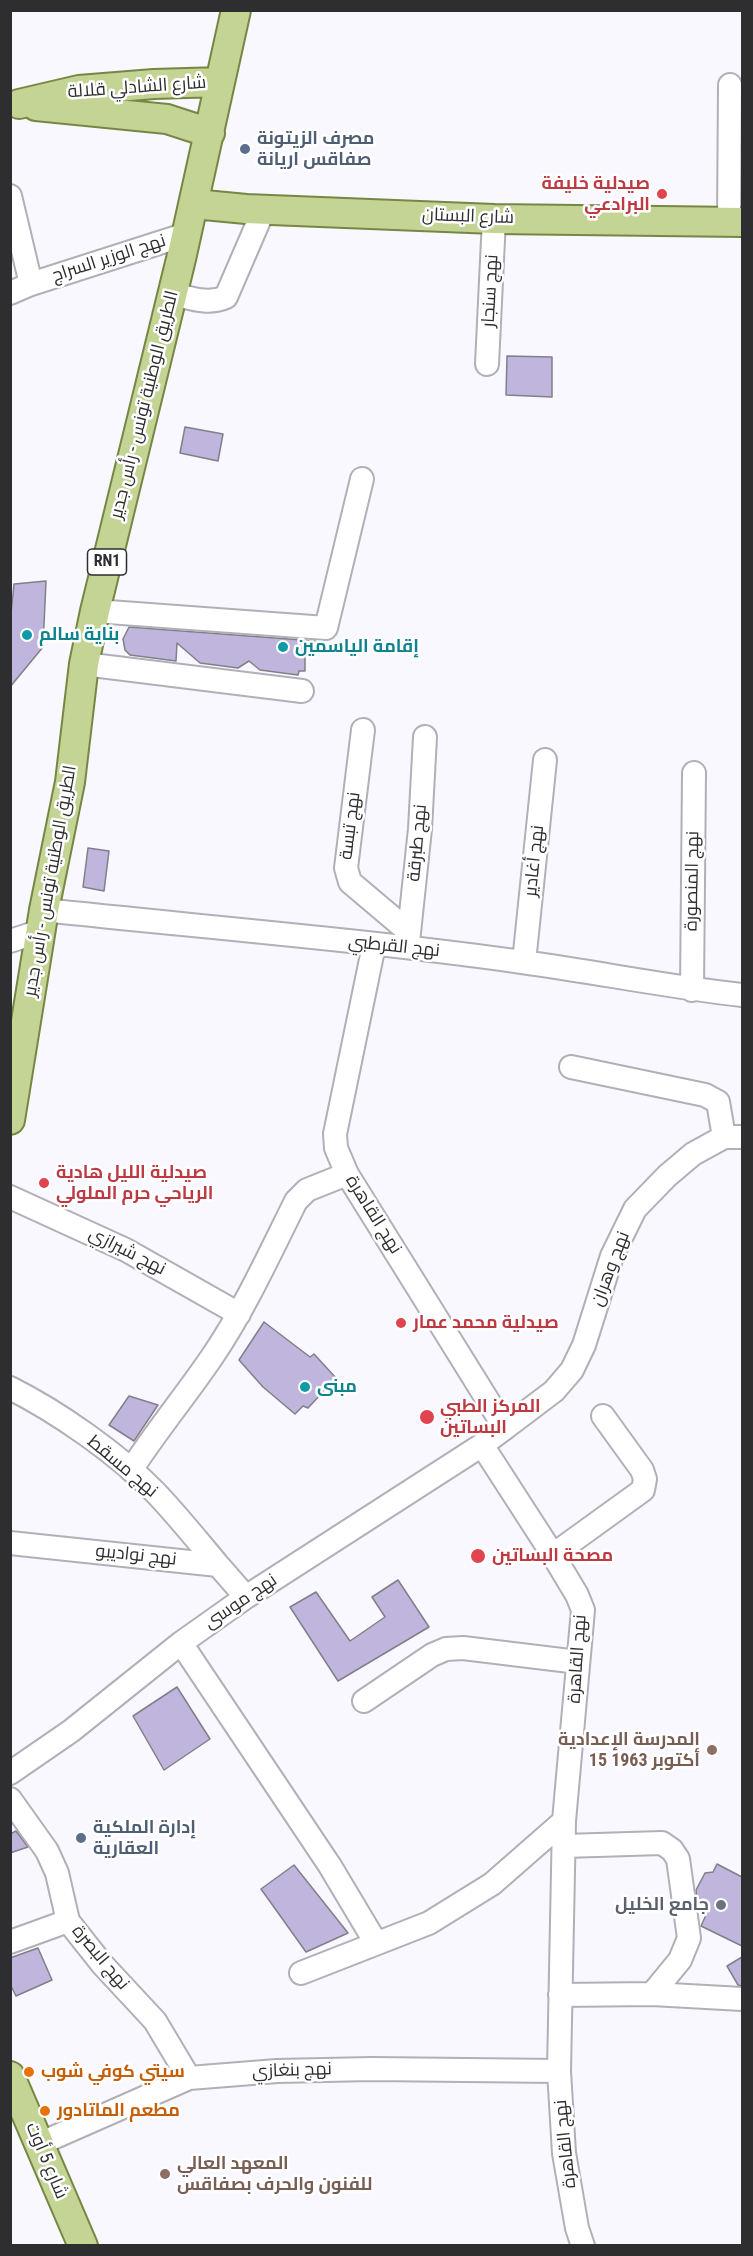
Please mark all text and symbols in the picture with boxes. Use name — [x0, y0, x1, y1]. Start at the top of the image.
street label: شارع الشادلي قلالة — [67, 72, 207, 104]
place label: مصرف الزيتونة صفاقس اريانة — [257, 128, 374, 170]
marker: مصرف الزيتونة صفاقس اريانة — [238, 142, 252, 156]
place label: صيدلية خليفة البرادعي — [541, 173, 650, 216]
marker: صيدلية خليفة البرادعي — [655, 187, 669, 201]
street label: شارع البستان — [422, 205, 514, 229]
street label: نهج الوزير السراج — [49, 230, 169, 288]
street label: نهج سنجار — [478, 254, 504, 328]
street label: الطريق الوطنية تونس - رأس جدير — [106, 289, 184, 521]
road number: RN1 — [88, 549, 126, 575]
place label: بناية سالم — [39, 624, 119, 646]
marker: بناية سالم — [20, 628, 34, 642]
place label: إقامة الياسمين — [295, 636, 419, 658]
marker: إقامة الياسمين — [276, 640, 290, 654]
street label: الطريق الوطنية تونس - رأس جدير — [20, 764, 82, 998]
street label: نهج تبسة — [336, 791, 366, 861]
street label: نهج طبرقة — [404, 803, 432, 883]
street label: نهج أغادير — [521, 824, 549, 898]
street label: نهج المنصورة — [681, 831, 705, 931]
street label: نهج القرطبي — [347, 931, 441, 963]
place label: صيدلية الليل هادية الرياحي حرم الملولي — [56, 1162, 213, 1204]
street label: نهج القاهرة — [340, 1172, 406, 1258]
marker: صيدلية الليل هادية الرياحي حرم الملولي — [37, 1176, 51, 1190]
street label: نهج شيرازي — [85, 1223, 169, 1281]
street label: نهج وهران — [587, 1228, 635, 1310]
place label: صيدلية محمد عمار — [413, 1312, 559, 1334]
marker: صيدلية محمد عمار — [394, 1316, 408, 1330]
place label: مبنى — [317, 1376, 357, 1398]
marker: مبنى — [298, 1380, 312, 1394]
place label: المركز الطبي البساتين — [440, 1396, 541, 1438]
marker: المركز الطبي البساتين — [418, 1408, 436, 1426]
street label: نهج مسقط — [82, 1431, 162, 1503]
street label: نهج نواديبو — [94, 1541, 178, 1571]
place label: مصحة البساتين — [492, 1545, 613, 1567]
marker: مصحة البساتين — [469, 1547, 487, 1565]
street label: نهج موسى — [201, 1570, 281, 1634]
street label: نهج القاهرة — [564, 1614, 592, 1704]
place label: المدرسة الإعدادية 15 أكتوبر 1963 — [558, 1729, 700, 1772]
marker: المدرسة الإعدادية 15 أكتوبر 1963 — [705, 1743, 719, 1757]
place label: إدارة الملكية العقارية — [93, 1817, 196, 1860]
marker: إدارة الملكية العقارية — [74, 1831, 88, 1845]
place label: جامع الخليل — [615, 1894, 709, 1916]
marker: جامع الخليل — [714, 1898, 728, 1912]
street label: نهج البصرة — [67, 1921, 133, 1995]
street label: نهج بنغازي — [252, 2059, 332, 2083]
place label: سيتي كوفي شوب — [41, 2061, 185, 2083]
marker: سيتي كوفي شوب — [22, 2065, 36, 2079]
street label: نهج القاهرة — [551, 2099, 581, 2189]
place label: مطعم الماتادور — [57, 2100, 180, 2122]
marker: مطعم الماتادور — [38, 2104, 52, 2118]
street label: شارع 5 أوت — [20, 2120, 72, 2202]
place label: المعهد العالي للفنون والحرف بصفاقس — [177, 2153, 372, 2196]
marker: المعهد العالي للفنون والحرف بصفاقس — [158, 2167, 172, 2181]

